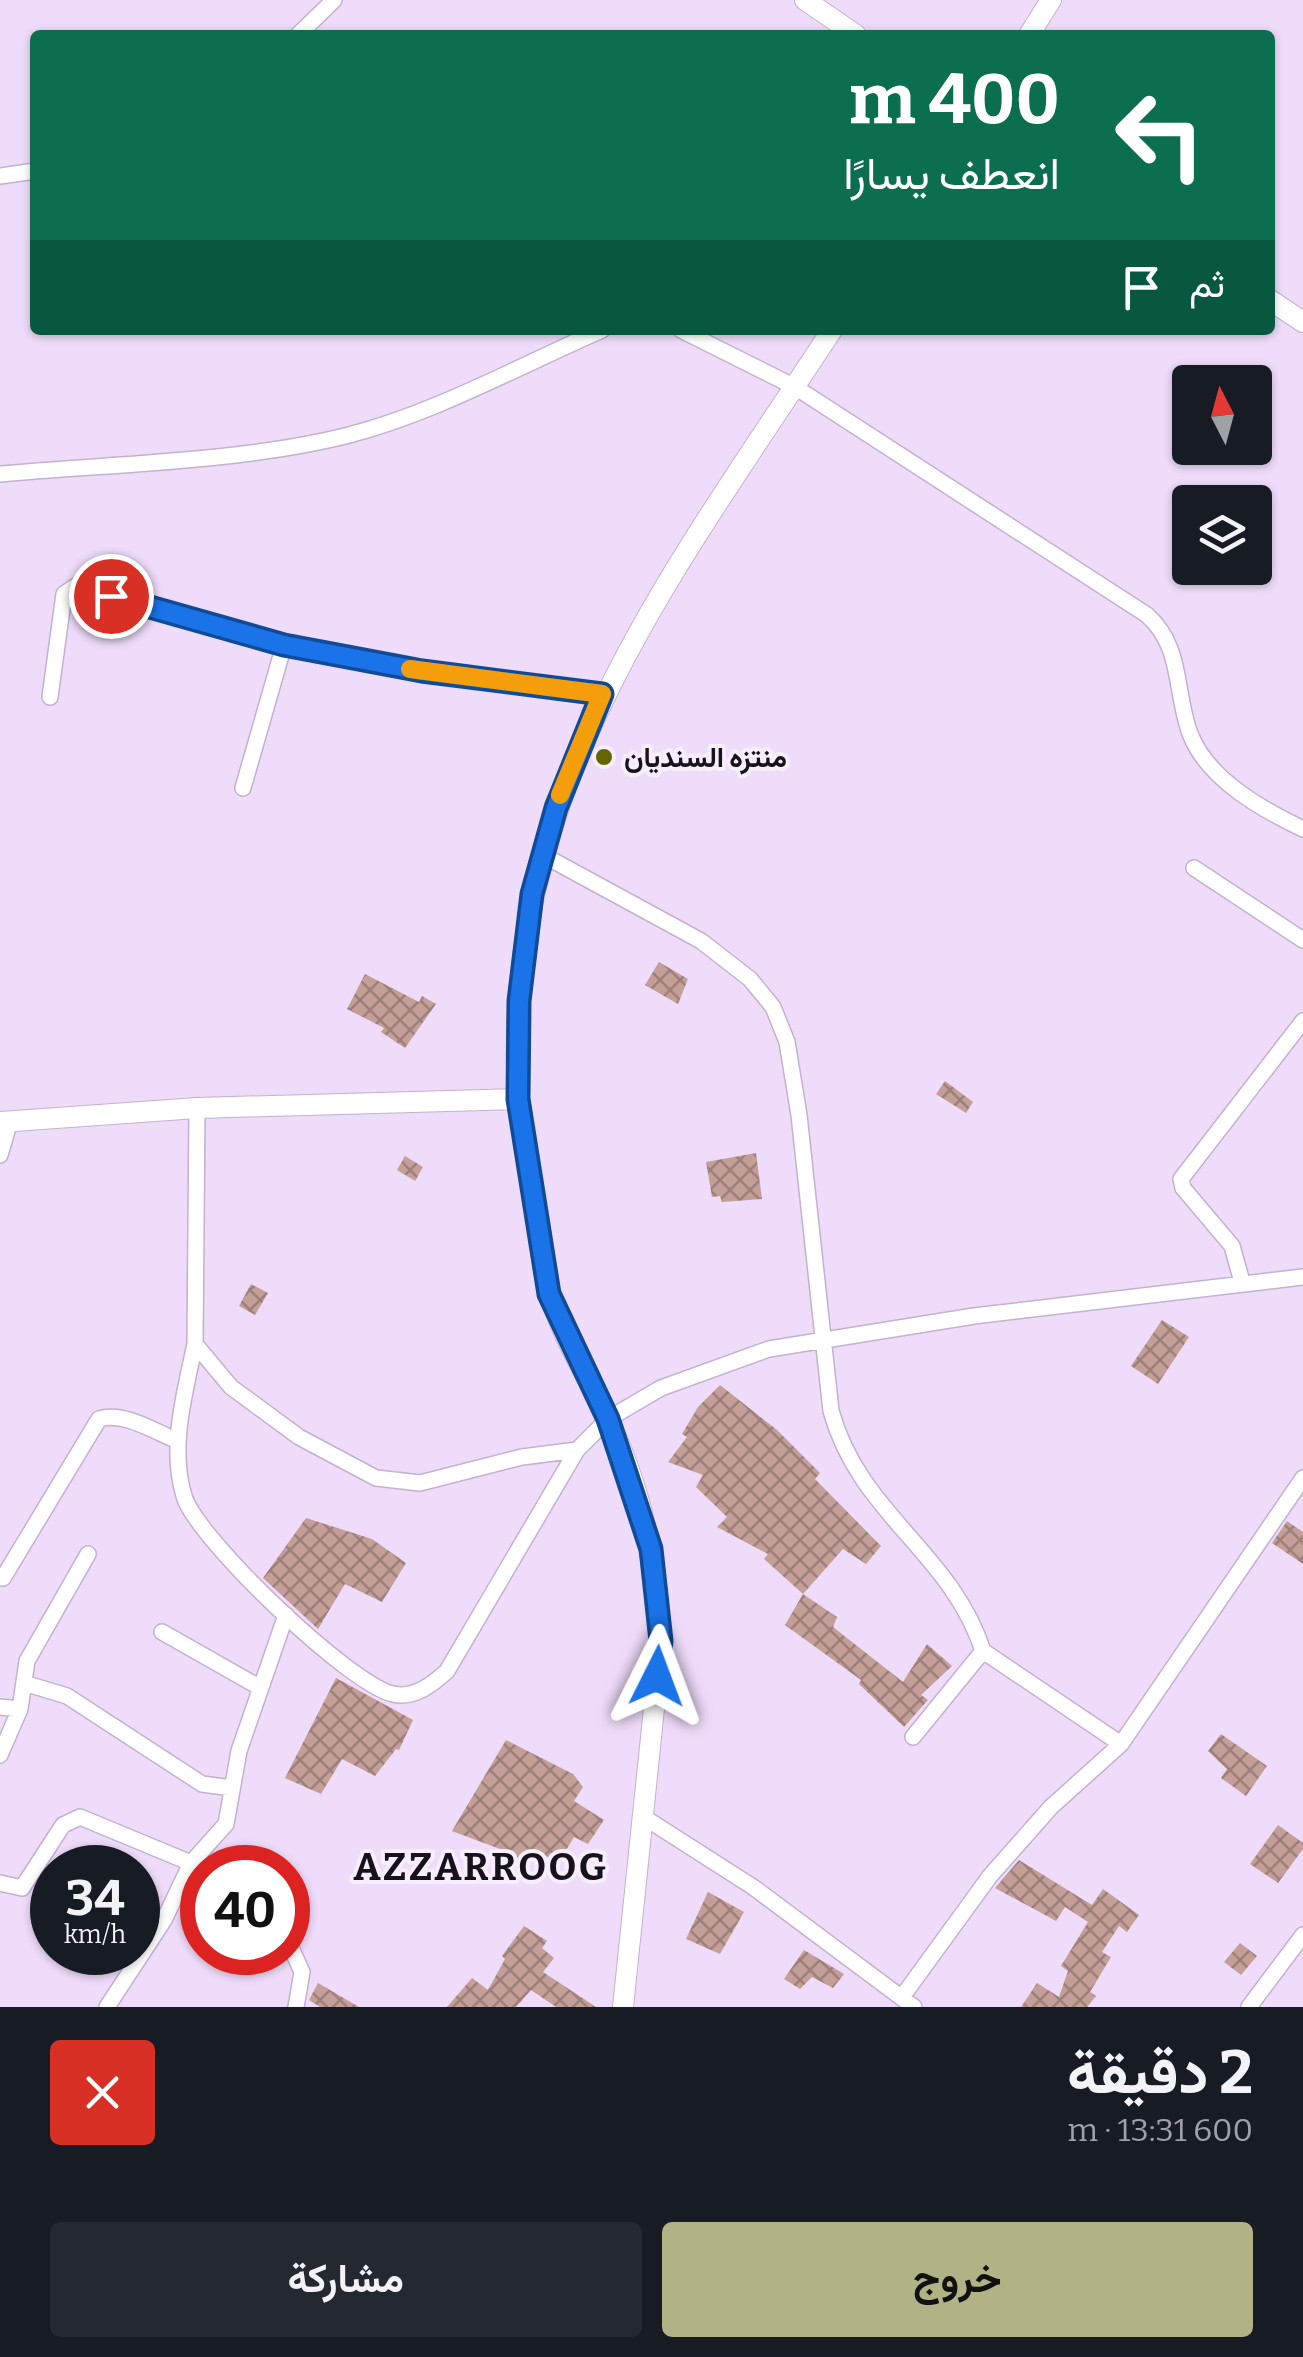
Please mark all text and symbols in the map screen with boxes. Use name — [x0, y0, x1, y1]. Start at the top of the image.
text: 400 m — [849, 58, 1060, 142]
icon: left — [1095, 70, 1225, 200]
text: انعطف يسارًا — [843, 147, 1060, 201]
icon: arrive — [1114, 260, 1169, 315]
text: ثم — [1189, 261, 1225, 307]
north arrow — [1172, 365, 1272, 465]
map controls — [1172, 365, 1272, 585]
button: layers — [1172, 485, 1272, 585]
pin — [69, 554, 154, 639]
icon: arrive — [84, 569, 139, 624]
place label: منتزه السنديان — [624, 741, 787, 775]
marker: منتزه السنديان — [593, 746, 615, 768]
position arrow — [605, 1624, 709, 1728]
district label: AZZARROOG — [353, 1844, 609, 1890]
speed limit sign: 40 — [180, 1845, 310, 1975]
text: 34 — [65, 1868, 125, 1928]
text: km/h — [64, 1920, 126, 1950]
text: 2 دقيقة — [1067, 2037, 1253, 2109]
button: close — [50, 2040, 155, 2145]
text: 600 m · 13:31 — [1067, 2111, 1253, 2149]
button: مشاركة — [50, 2222, 642, 2337]
button: خروج — [662, 2222, 1253, 2337]

